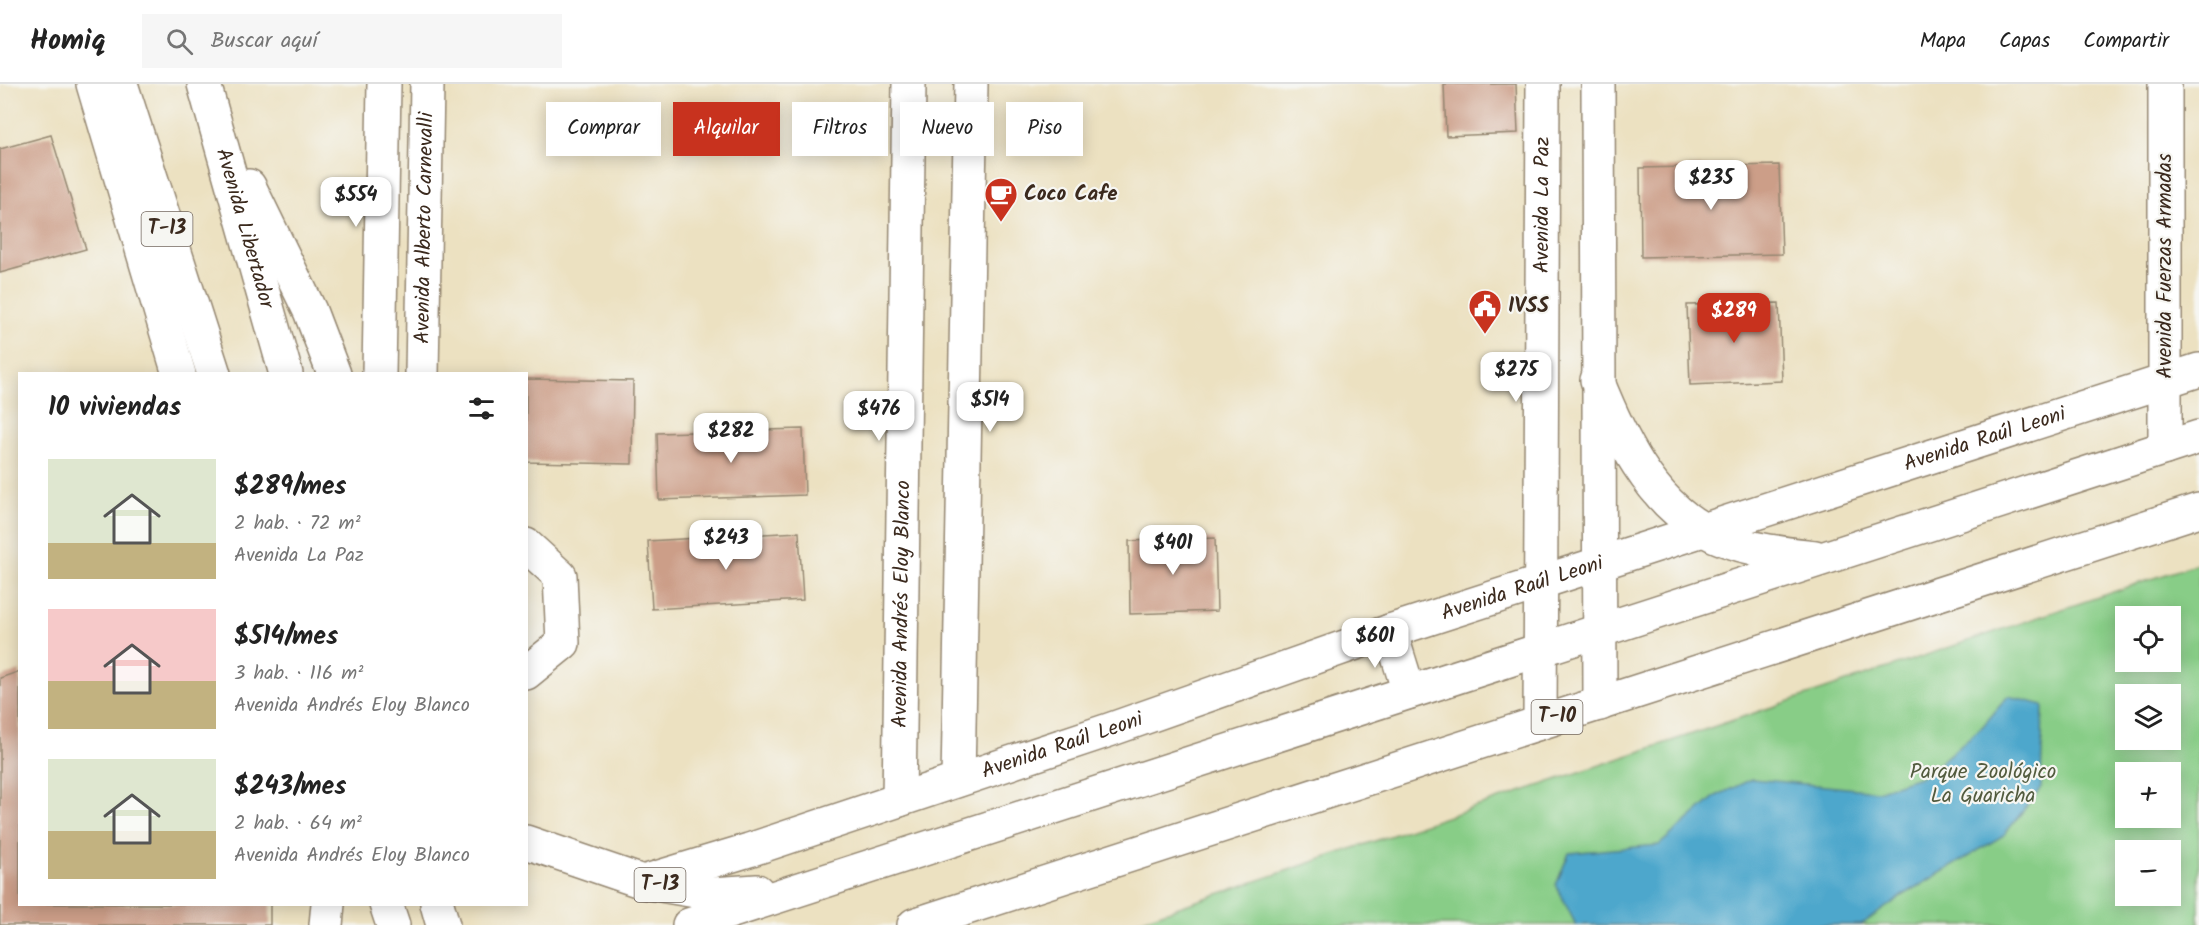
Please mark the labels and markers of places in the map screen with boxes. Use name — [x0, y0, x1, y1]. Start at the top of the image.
pin: $235 — [1675, 160, 1747, 211]
cafe icon: Coco Cafe — [983, 176, 1019, 223]
pin: $554 — [320, 177, 392, 228]
place label: Coco Cafe — [1024, 178, 1118, 211]
public building icon: IVSS — [1467, 288, 1503, 335]
place label: IVSS — [1508, 290, 1549, 323]
pin: $289 — [1698, 293, 1770, 344]
pin: $275 — [1480, 352, 1552, 403]
pin: $514 — [954, 382, 1026, 433]
pin: $476 — [843, 391, 915, 442]
pin: $282 — [695, 413, 767, 464]
pin: $243 — [690, 520, 762, 571]
pin: $401 — [1137, 525, 1209, 576]
pin: $601 — [1339, 618, 1411, 669]

